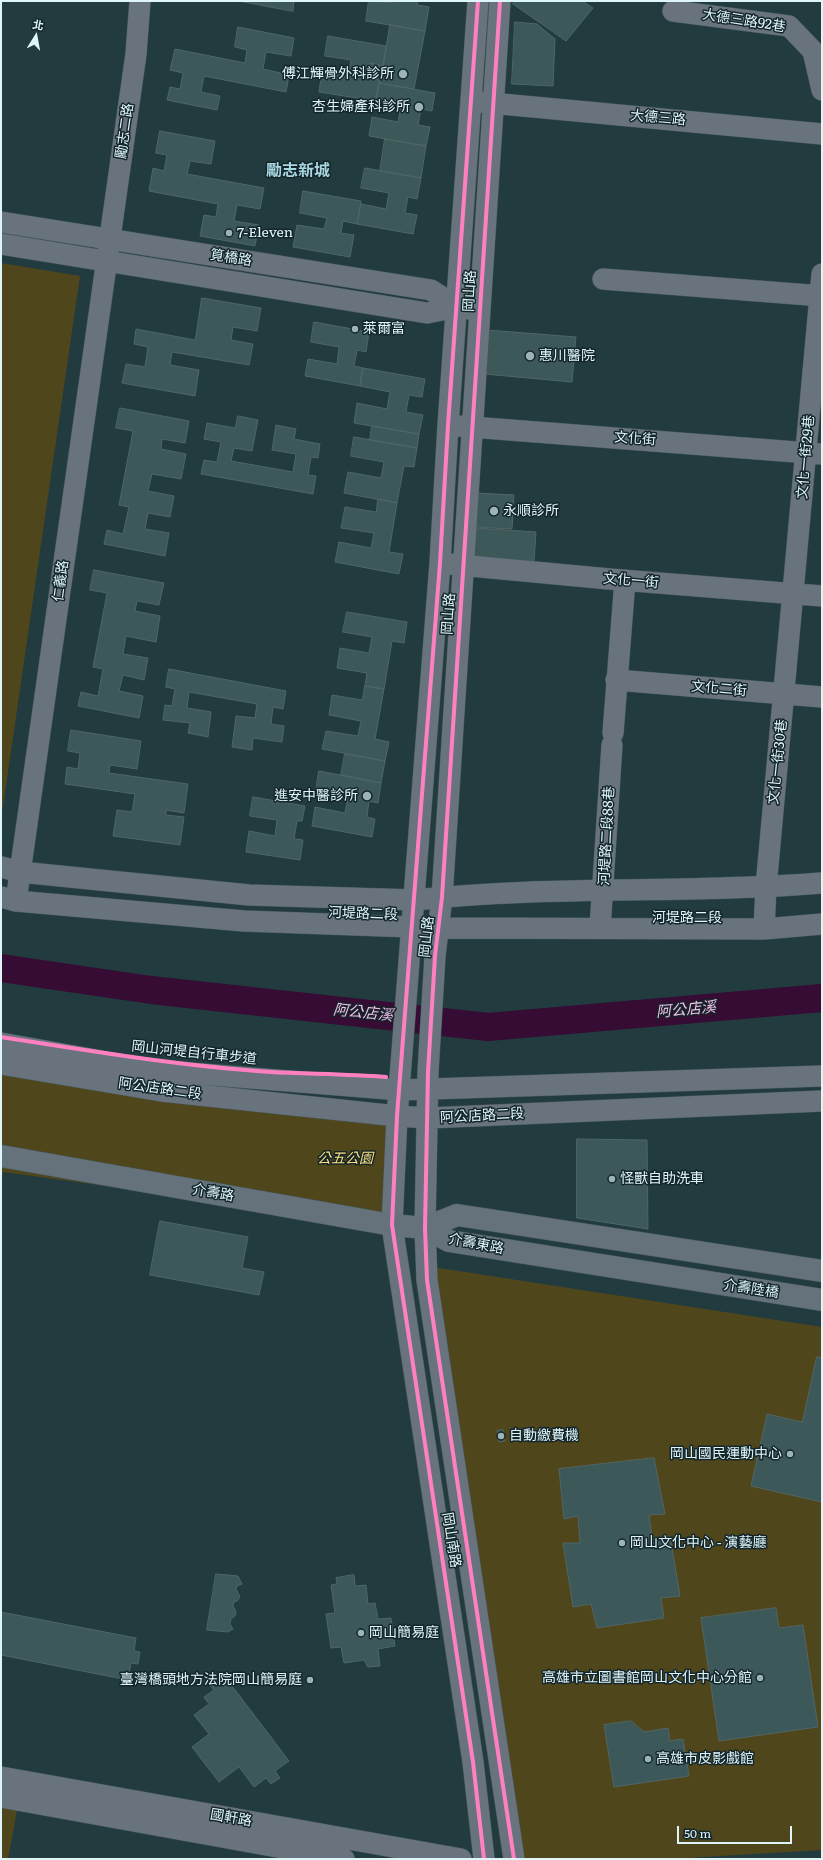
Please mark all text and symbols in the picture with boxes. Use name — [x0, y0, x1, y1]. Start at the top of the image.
street label: 大德三路92巷 — [701, 6, 787, 36]
text: 北 — [31, 15, 45, 33]
north arrow — [16, 16, 56, 56]
place label: 傅江輝骨外科診所 — [282, 66, 394, 82]
marker: 傅江輝骨外科診所 — [397, 68, 409, 80]
place label: 杏生婦產科診所 — [312, 99, 410, 115]
marker: 杏生婦產科診所 — [413, 101, 425, 113]
street label: 勵志二路 — [113, 102, 137, 160]
street label: 大德三路 — [629, 107, 687, 129]
district label: 勵志新城 — [266, 161, 330, 181]
place label: 7-Eleven — [237, 225, 293, 241]
marker: 7-Eleven — [224, 228, 234, 238]
street label: 筧橋路 — [209, 246, 253, 270]
street label: 岡山路 — [461, 270, 479, 312]
place label: 萊爾富 — [363, 321, 405, 337]
marker: 萊爾富 — [350, 324, 360, 334]
place label: 惠川醫院 — [539, 348, 595, 364]
marker: 惠川醫院 — [524, 350, 536, 362]
street label: 文化一街29巷 — [794, 414, 818, 500]
street label: 文化街 — [613, 429, 657, 449]
place label: 永順診所 — [503, 503, 559, 519]
marker: 永順診所 — [488, 505, 500, 517]
street label: 仁義路 — [50, 559, 72, 603]
street label: 文化一街 — [602, 570, 660, 592]
street label: 岡山路 — [439, 592, 459, 636]
street label: 文化二街 — [690, 678, 748, 700]
street label: 文化一街30巷 — [765, 719, 791, 805]
street label: 河堤路二段88巷 — [596, 786, 618, 886]
place label: 進安中醫診所 — [274, 788, 358, 804]
marker: 進安中醫診所 — [361, 790, 373, 802]
street label: 河堤路二段 — [328, 904, 398, 924]
street label: 河堤路二段 — [652, 910, 722, 926]
street label: 岡山路 — [416, 915, 438, 959]
water label: 阿公店溪 — [655, 998, 717, 1022]
water label: 阿公店溪 — [332, 1001, 394, 1025]
street label: 岡山河堤自行車步道 — [130, 1038, 258, 1068]
street label: 阿公店路二段 — [117, 1075, 203, 1103]
street label: 阿公店路二段 — [440, 1105, 524, 1127]
park label: 公五公園 — [317, 1151, 373, 1167]
place label: 怪獸自助洗車 — [620, 1171, 704, 1187]
marker: 怪獸自助洗車 — [607, 1174, 617, 1184]
street label: 介壽路 — [191, 1181, 235, 1205]
street label: 介壽東路 — [447, 1230, 505, 1258]
street label: 介壽陸橋 — [722, 1276, 780, 1302]
place label: 自動繳費機 — [509, 1428, 579, 1444]
marker: 自動繳費機 — [496, 1431, 506, 1441]
place label: 岡山國民運動中心 — [670, 1446, 782, 1462]
marker: 岡山國民運動中心 — [785, 1449, 795, 1459]
street label: 岡山南路 — [438, 1511, 464, 1569]
place label: 岡山文化中心 - 演藝廳 — [630, 1535, 767, 1551]
marker: 岡山文化中心 - 演藝廳 — [617, 1538, 627, 1548]
place label: 岡山簡易庭 — [369, 1625, 439, 1641]
marker: 岡山簡易庭 — [356, 1628, 366, 1638]
place label: 高雄市立圖書館岡山文化中心分館 — [542, 1670, 752, 1686]
place label: 臺灣橋頭地方法院岡山簡易庭 — [120, 1672, 302, 1688]
marker: 高雄市立圖書館岡山文化中心分館 — [755, 1673, 765, 1683]
marker: 臺灣橋頭地方法院岡山簡易庭 — [305, 1675, 315, 1685]
place label: 高雄市皮影戲館 — [656, 1751, 754, 1767]
marker: 高雄市皮影戲館 — [643, 1754, 653, 1764]
street label: 國軒路 — [209, 1806, 253, 1830]
scale bar — [679, 1818, 794, 1844]
text: 50 m — [684, 1824, 711, 1842]

